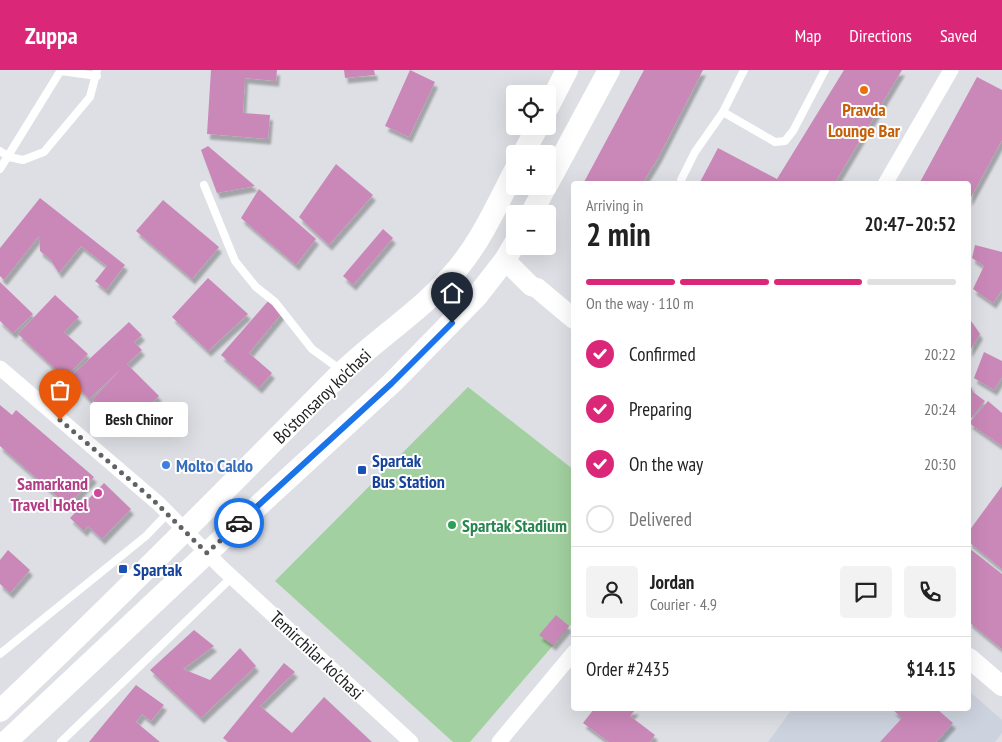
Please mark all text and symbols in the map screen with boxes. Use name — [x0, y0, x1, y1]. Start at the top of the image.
text: Zuppa — [25, 20, 78, 51]
text: Map — [795, 24, 821, 47]
text: Directions — [849, 24, 912, 47]
text: Saved — [940, 24, 977, 47]
marker: Pravda Lounge Bar — [858, 84, 870, 96]
map controls — [506, 85, 556, 255]
button: locate — [506, 85, 556, 135]
place label: Pravda Lounge Bar — [828, 98, 901, 142]
button: + — [506, 145, 556, 195]
text: Arriving in — [586, 195, 643, 215]
button: − — [506, 205, 556, 255]
text: 20:47–20:52 — [864, 212, 956, 236]
text: 2 min — [586, 213, 651, 255]
pin — [431, 272, 473, 323]
icon: home — [438, 279, 466, 307]
text: On the way · 110 m — [586, 293, 694, 313]
icon: check — [586, 340, 614, 368]
text: Confirmed — [629, 342, 696, 366]
street label: Bo'stonsaroy ko'chasi — [268, 344, 376, 448]
text: 20:22 — [924, 344, 956, 364]
pin — [39, 369, 81, 420]
icon: bag — [46, 376, 74, 404]
icon: check — [586, 395, 614, 423]
text: Preparing — [629, 397, 692, 421]
text: 20:24 — [924, 399, 956, 419]
callout: Besh Chinor — [90, 402, 188, 438]
text: Besh Chinor — [105, 409, 173, 429]
place label: Spartak Bus Station — [372, 449, 445, 493]
icon: check — [586, 450, 614, 478]
text: On the way — [629, 452, 703, 476]
place label: Molto Caldo — [176, 454, 253, 477]
text: 20:30 — [924, 454, 956, 474]
marker: Molto Caldo — [160, 459, 172, 471]
marker: Spartak Bus Station — [356, 464, 368, 476]
place label: Samarkand Travel Hotel — [11, 472, 89, 516]
marker: Samarkand Travel Hotel — [92, 487, 104, 499]
courier — [214, 498, 264, 548]
text: Delivered — [629, 507, 692, 531]
icon: car — [225, 509, 253, 537]
place label: Spartak Stadium — [462, 514, 567, 537]
marker: Spartak Stadium — [446, 519, 458, 531]
place label: Spartak — [133, 558, 183, 581]
marker: Spartak — [117, 563, 129, 575]
button: person — [586, 566, 638, 618]
button: chat — [840, 566, 892, 618]
button: phone — [904, 566, 956, 618]
text: Jordan — [650, 570, 694, 594]
text: Courier · 4.9 — [650, 594, 717, 614]
street label: Temirchilar ko'chasi — [265, 606, 369, 704]
text: Order #2435 — [586, 657, 670, 681]
text: $14.15 — [907, 657, 956, 681]

